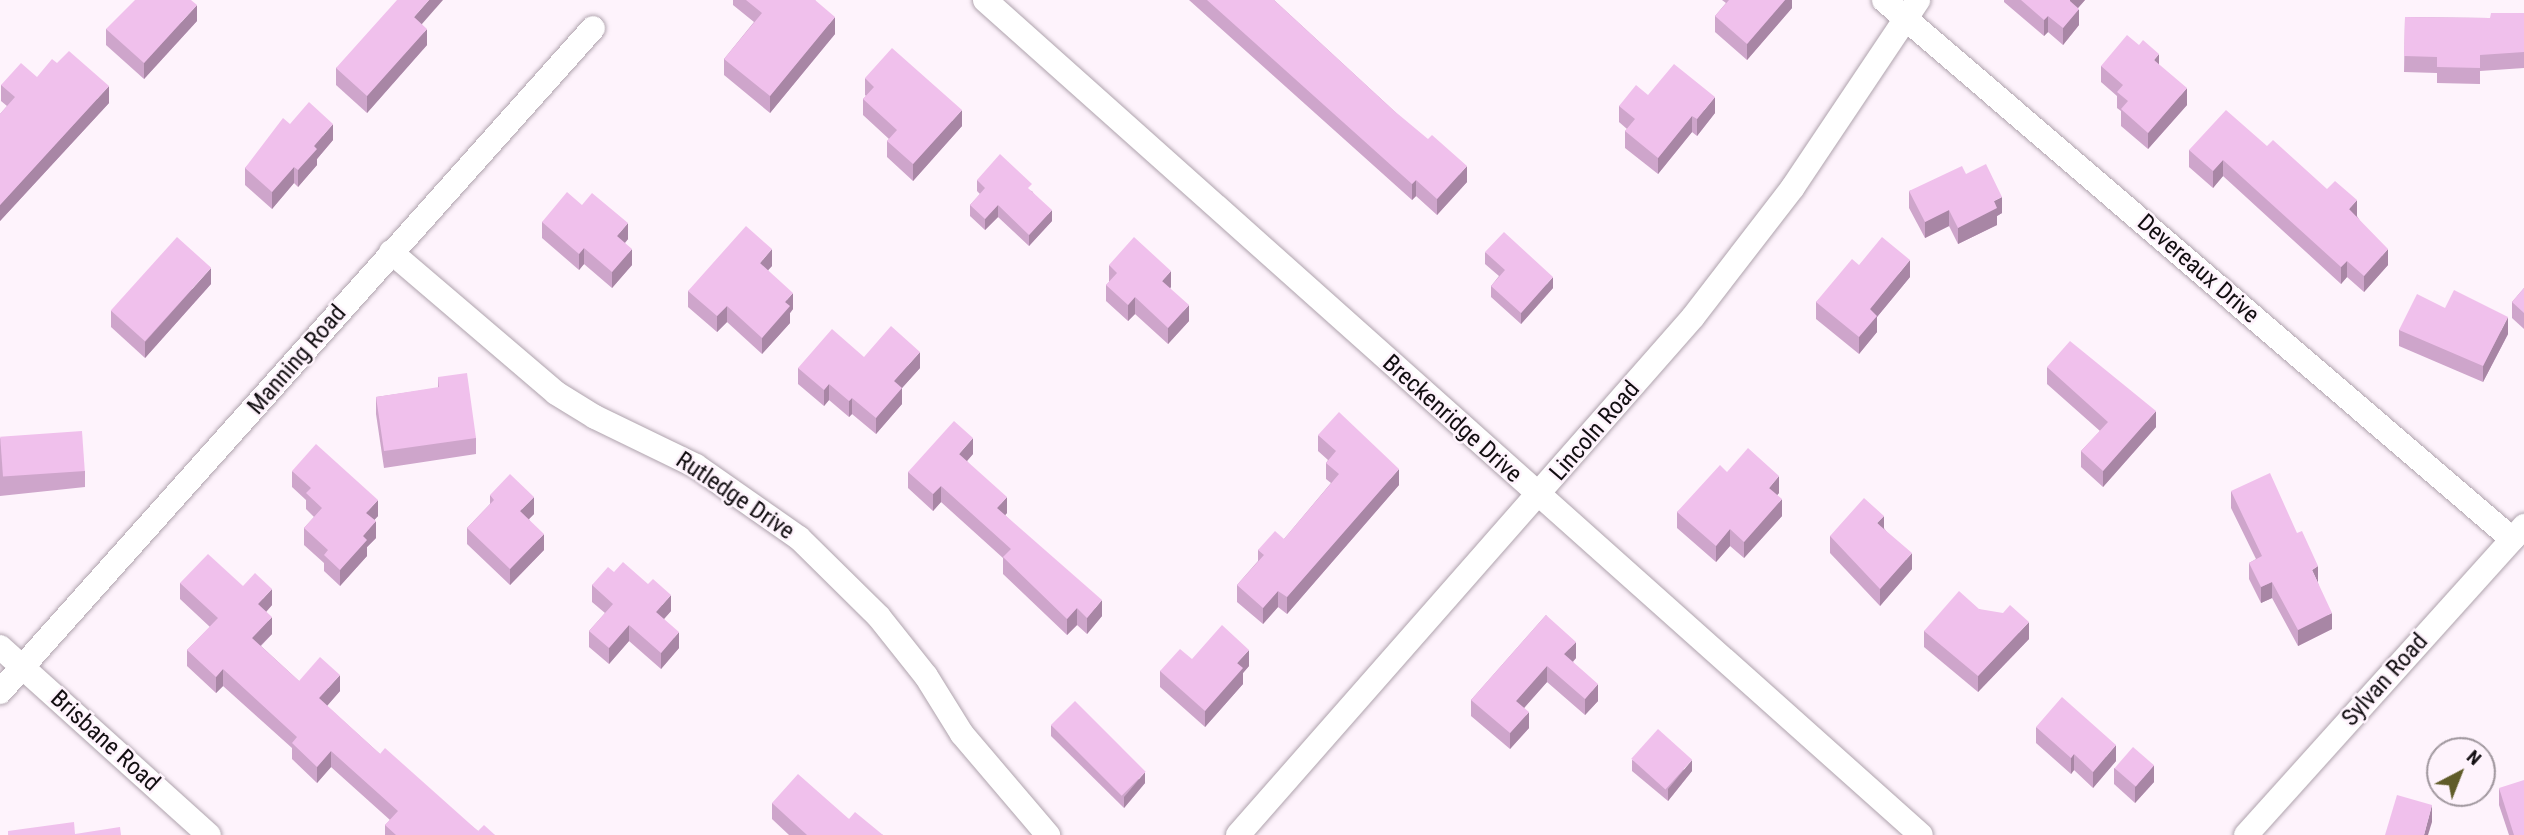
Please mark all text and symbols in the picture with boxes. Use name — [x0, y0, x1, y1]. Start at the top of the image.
street label: Devereaux Drive — [2131, 208, 2265, 330]
street label: Manning Road — [242, 299, 352, 421]
street label: Breckenridge Drive — [1377, 349, 1527, 489]
street label: Lincoln Road — [1544, 375, 1646, 487]
street label: Rutledge Drive — [670, 446, 800, 546]
street label: Sylvan Road — [2336, 628, 2434, 732]
street label: Brisbane Road — [45, 685, 165, 797]
north arrow — [2426, 737, 2496, 807]
text: N — [2462, 745, 2486, 770]

